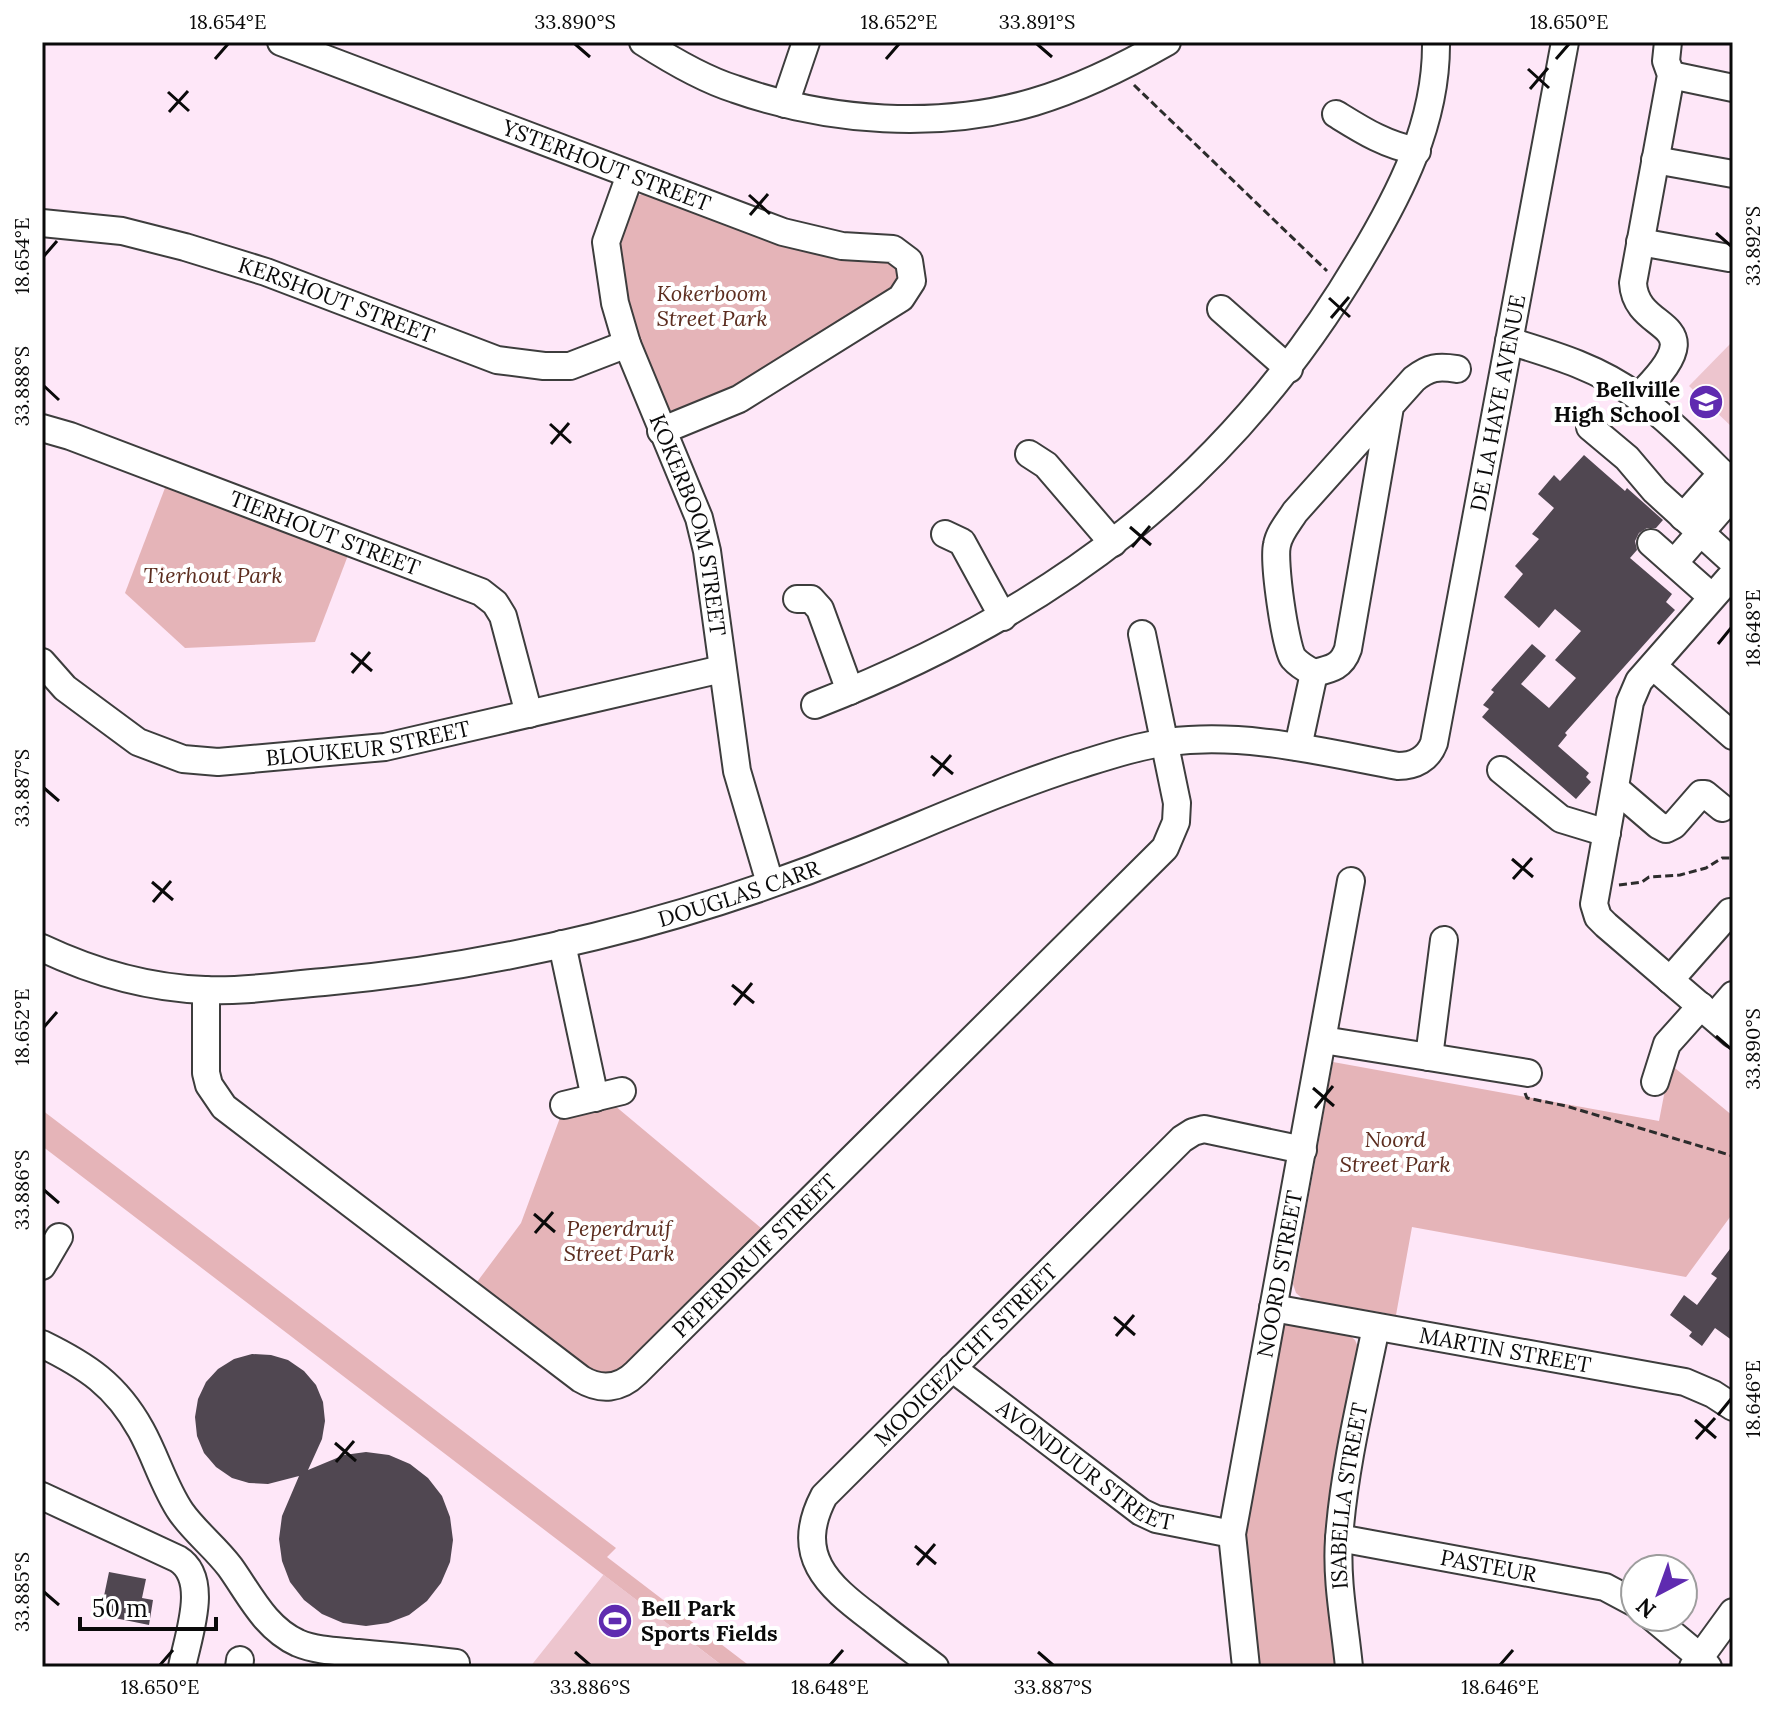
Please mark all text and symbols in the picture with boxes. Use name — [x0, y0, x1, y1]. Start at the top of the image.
text: 18.654°E — [190, 9, 266, 34]
text: 33.890°S — [534, 9, 616, 34]
text: 18.652°E — [861, 9, 937, 34]
text: 33.891°S — [999, 9, 1075, 34]
text: 18.650°E — [1530, 9, 1608, 34]
street label: YSTERHOUT STREET — [497, 113, 715, 217]
text: 33.892°S — [1740, 206, 1765, 286]
text: 18.654°E — [9, 218, 34, 294]
street label: KERSHOUT STREET — [235, 250, 439, 349]
park label: Kokerboom Street Park — [656, 279, 768, 332]
street label: DE LA HAYE AVENUE — [1464, 292, 1532, 514]
text: 33.888°S — [9, 346, 34, 426]
place label: Bellville High School — [1554, 375, 1680, 428]
school or university icon: Bellville High School — [1687, 383, 1725, 421]
street label: KOKERBOOM STREET — [644, 410, 732, 638]
street label: TIERHOUT STREET — [226, 484, 424, 582]
park label: Tierhout Park — [143, 561, 283, 589]
text: 18.648°E — [1740, 589, 1765, 667]
street label: BLOUKEUR STREET — [265, 714, 473, 772]
text: 33.887°S — [9, 749, 34, 827]
street label: DOUGLAS CARR — [655, 853, 824, 933]
text: 18.652°E — [9, 989, 34, 1065]
text: 33.890°S — [1740, 1008, 1765, 1090]
park label: Noord Street Park — [1339, 1125, 1451, 1178]
text: 33.886°S — [9, 1150, 34, 1230]
street label: PEPERDRUIF STREET — [666, 1168, 843, 1343]
street label: NOORD STREET — [1250, 1188, 1308, 1360]
park label: Peperdruif Street Park — [563, 1214, 675, 1267]
street label: MOOIGEZICHT STREET — [868, 1257, 1063, 1452]
street label: MARTIN STREET — [1417, 1321, 1593, 1379]
text: 18.646°E — [1740, 1360, 1765, 1438]
street label: AVONDUUR STREET — [990, 1393, 1176, 1536]
street label: ISABELLA STREET — [1324, 1400, 1374, 1591]
street label: PASTEUR — [1438, 1543, 1539, 1588]
text: 33.885°S — [9, 1552, 34, 1632]
north arrow — [1619, 1553, 1699, 1633]
scale bar — [80, 1581, 216, 1631]
text: N — [1630, 1592, 1661, 1624]
text: 50 m — [92, 1593, 148, 1624]
place label: Bell Park Sports Fields — [641, 1594, 778, 1647]
sports icon: Bell Park Sports Fields — [596, 1602, 634, 1640]
text: 18.650°E — [121, 1674, 199, 1699]
text: 33.886°S — [550, 1674, 630, 1699]
text: 18.648°E — [791, 1674, 869, 1699]
text: 33.887°S — [1014, 1674, 1092, 1699]
text: 18.646°E — [1461, 1674, 1539, 1699]

